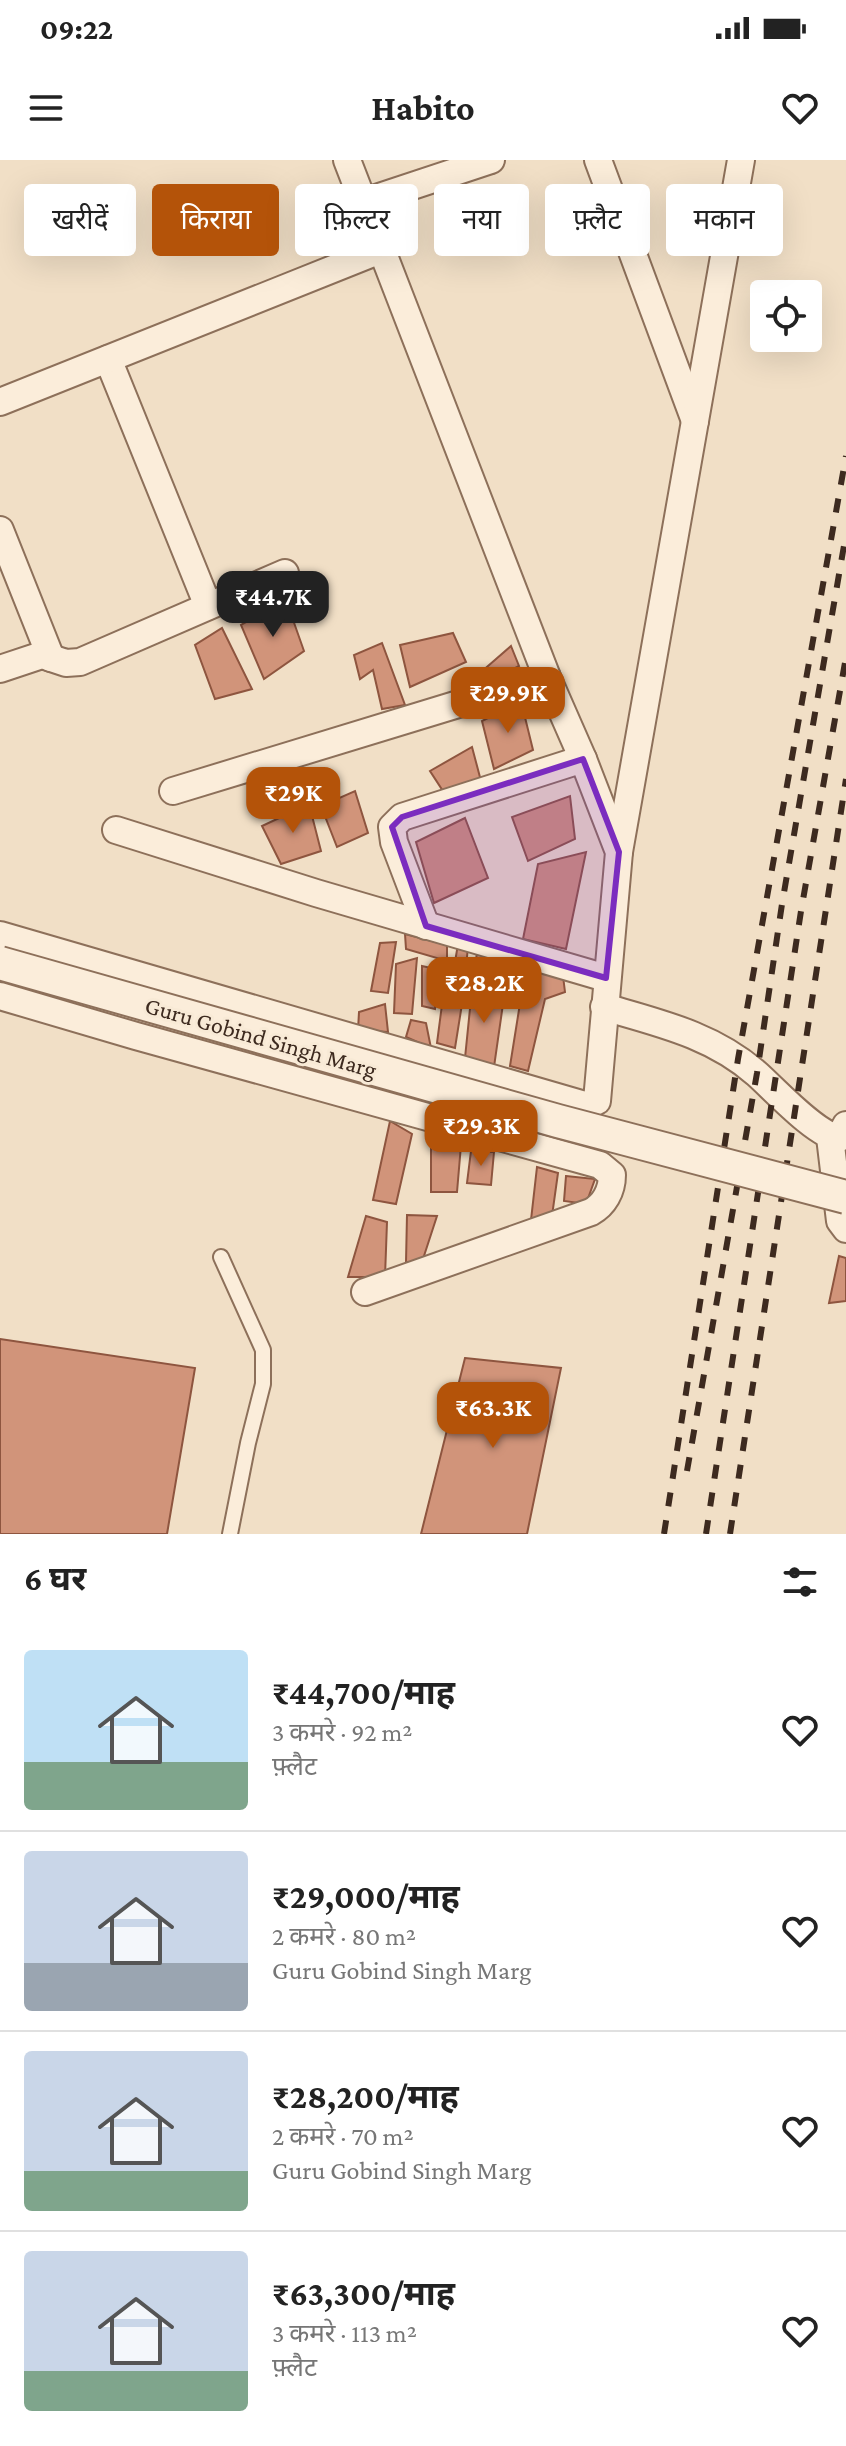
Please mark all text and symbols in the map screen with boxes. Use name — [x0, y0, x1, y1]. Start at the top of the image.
text: 09:22 — [40, 12, 113, 45]
icon: menu — [24, 86, 68, 130]
icon: heart — [778, 86, 822, 130]
text: Habito — [371, 88, 475, 128]
chip: खरीदें — [24, 184, 136, 256]
chip: किराया — [152, 184, 279, 256]
chip: फ़िल्टर — [295, 184, 418, 256]
chip: नया — [434, 184, 529, 256]
chip: फ़्लैट — [545, 184, 650, 256]
chip: मकान — [666, 184, 783, 256]
map controls — [750, 280, 822, 352]
button: locate — [750, 280, 822, 352]
pin: ₹44.7K — [208, 571, 338, 639]
text: ₹44.7K — [235, 582, 311, 611]
pin: ₹29.9K — [443, 667, 573, 735]
text: ₹29.9K — [469, 678, 547, 707]
pin: ₹29K — [246, 767, 340, 835]
text: ₹29K — [264, 778, 322, 807]
pin: ₹28.2K — [419, 957, 549, 1025]
text: ₹28.2K — [445, 968, 523, 997]
street label: Guru Gobind Singh Marg — [142, 991, 380, 1083]
pin: ₹29.3K — [416, 1100, 546, 1168]
text: ₹29.3K — [443, 1111, 519, 1140]
pin: ₹63.3K — [428, 1382, 558, 1450]
text: ₹63.3K — [455, 1393, 531, 1422]
text: 6 घर — [24, 1560, 86, 1597]
icon: filters — [778, 1560, 822, 1604]
text: ₹44,700/माह — [272, 1674, 455, 1711]
icon: home — [88, 1682, 184, 1778]
icon: heart — [778, 1708, 822, 1752]
text: 3 कमरे · 92 m² — [272, 1718, 413, 1747]
text: फ़्लैट — [272, 1752, 317, 1781]
text: ₹29,000/माह — [272, 1878, 460, 1915]
icon: home — [88, 1883, 184, 1979]
icon: heart — [778, 1909, 822, 1953]
text: 2 कमरे · 80 m² — [272, 1922, 416, 1951]
text: Guru Gobind Singh Marg — [272, 1956, 532, 1985]
text: ₹28,200/माह — [272, 2078, 459, 2115]
icon: home — [88, 2083, 184, 2179]
icon: heart — [778, 2109, 822, 2153]
text: 2 कमरे · 70 m² — [272, 2122, 414, 2151]
text: Guru Gobind Singh Marg — [272, 2156, 532, 2185]
text: ₹63,300/माह — [272, 2275, 455, 2312]
icon: home — [88, 2283, 184, 2379]
icon: heart — [778, 2309, 822, 2353]
text: 3 कमरे · 113 m² — [272, 2319, 417, 2348]
text: फ़्लैट — [272, 2353, 317, 2382]

